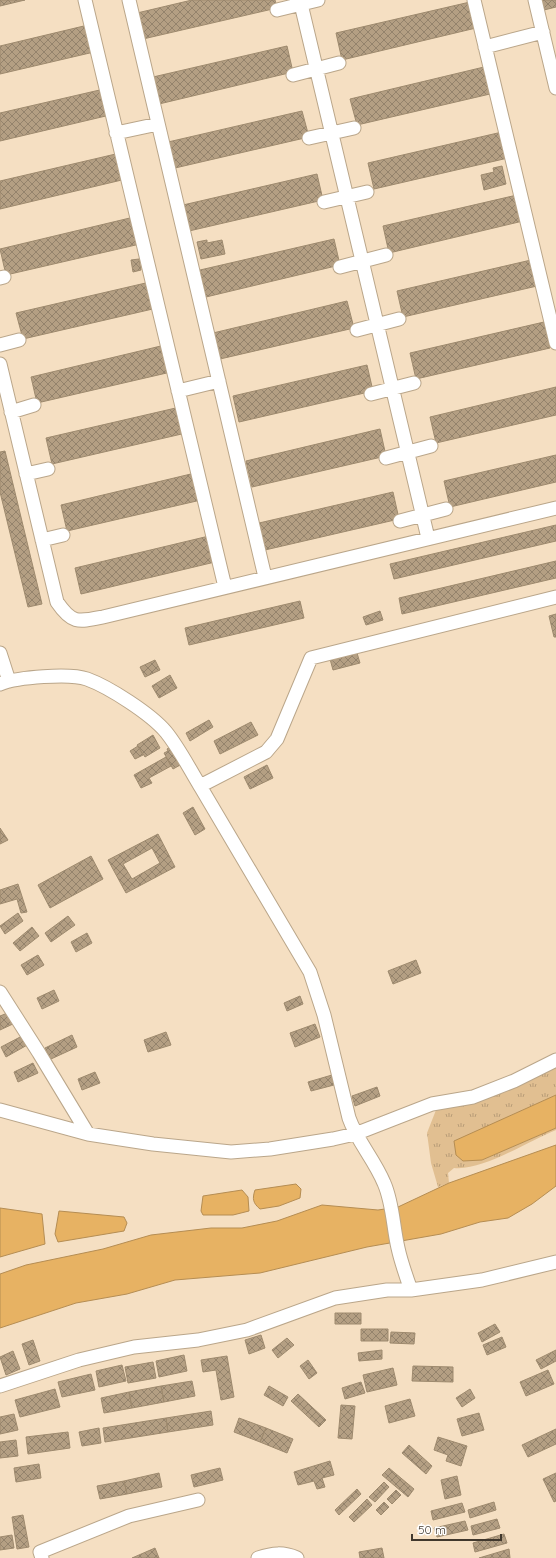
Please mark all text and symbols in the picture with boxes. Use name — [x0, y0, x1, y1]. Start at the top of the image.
scale bar — [412, 1516, 501, 1542]
text: 50 m — [418, 1522, 446, 1537]

